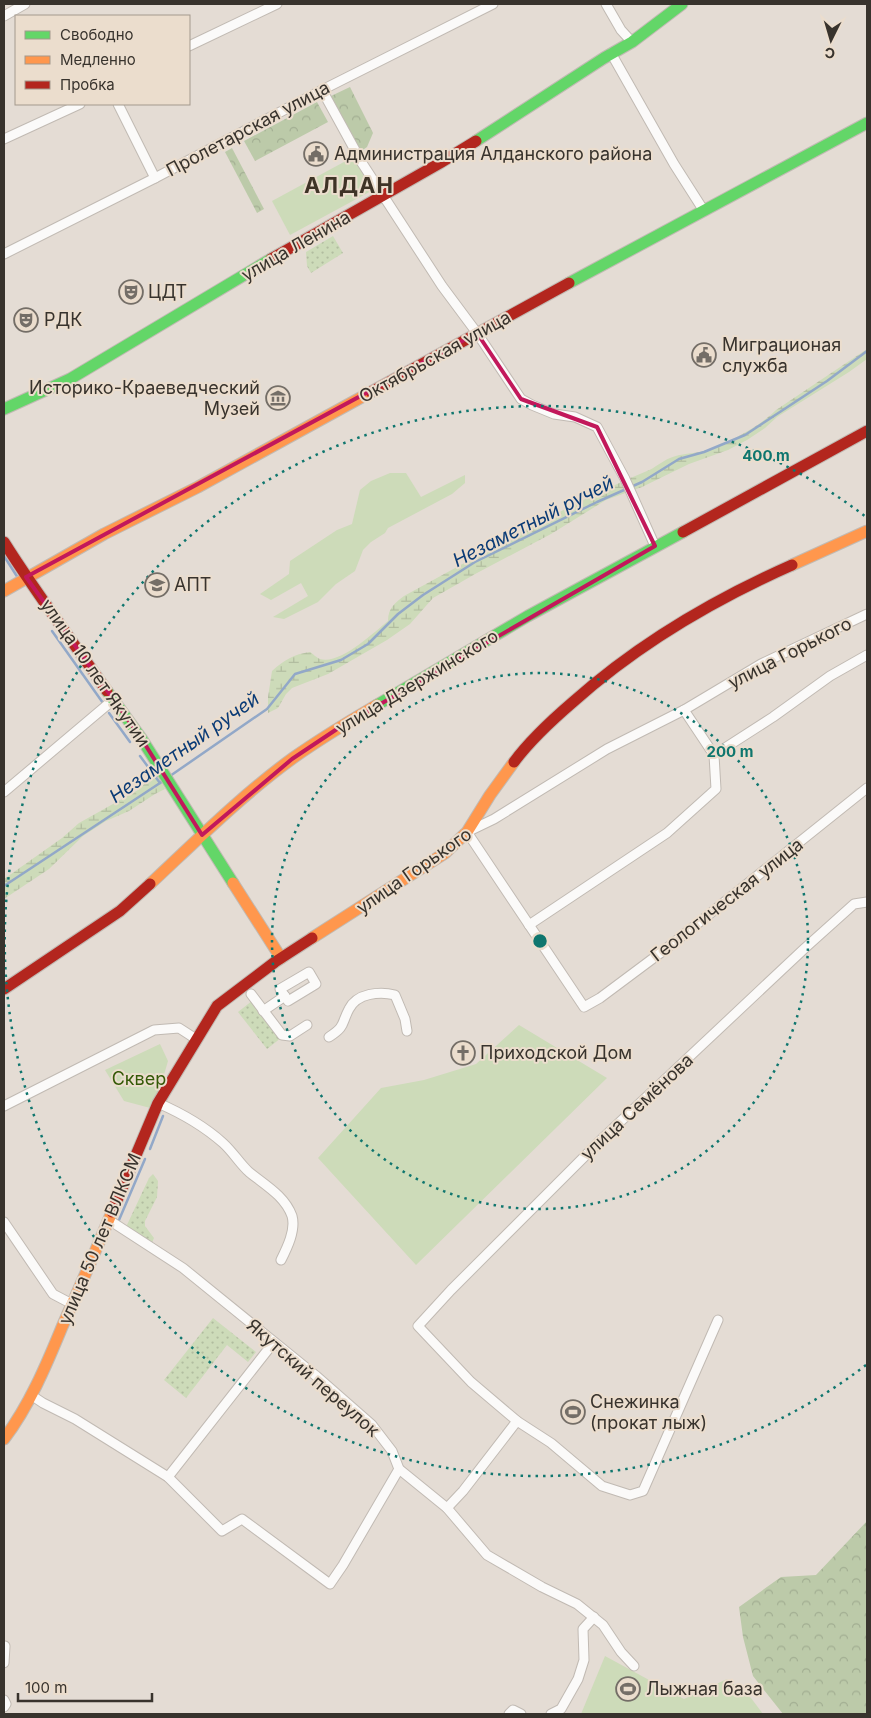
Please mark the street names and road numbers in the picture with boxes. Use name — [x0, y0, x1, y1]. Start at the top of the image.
street label: Пролетарская улица — [163, 77, 333, 181]
street label: улица Ленина — [238, 206, 354, 285]
street label: Октябрьская улица — [355, 306, 514, 407]
street label: улица 10 лет Якутии — [36, 595, 154, 751]
street label: улица Горького — [725, 612, 855, 693]
street label: улица Дзержинского — [332, 625, 502, 738]
street label: улица Горького — [352, 823, 475, 918]
street label: Геологическая улица — [646, 834, 807, 966]
street label: улица Семёнова — [576, 1049, 697, 1164]
street label: улица 50 лет ВЛКСМ — [54, 1150, 145, 1328]
street label: Якутский переулок — [243, 1314, 384, 1441]

